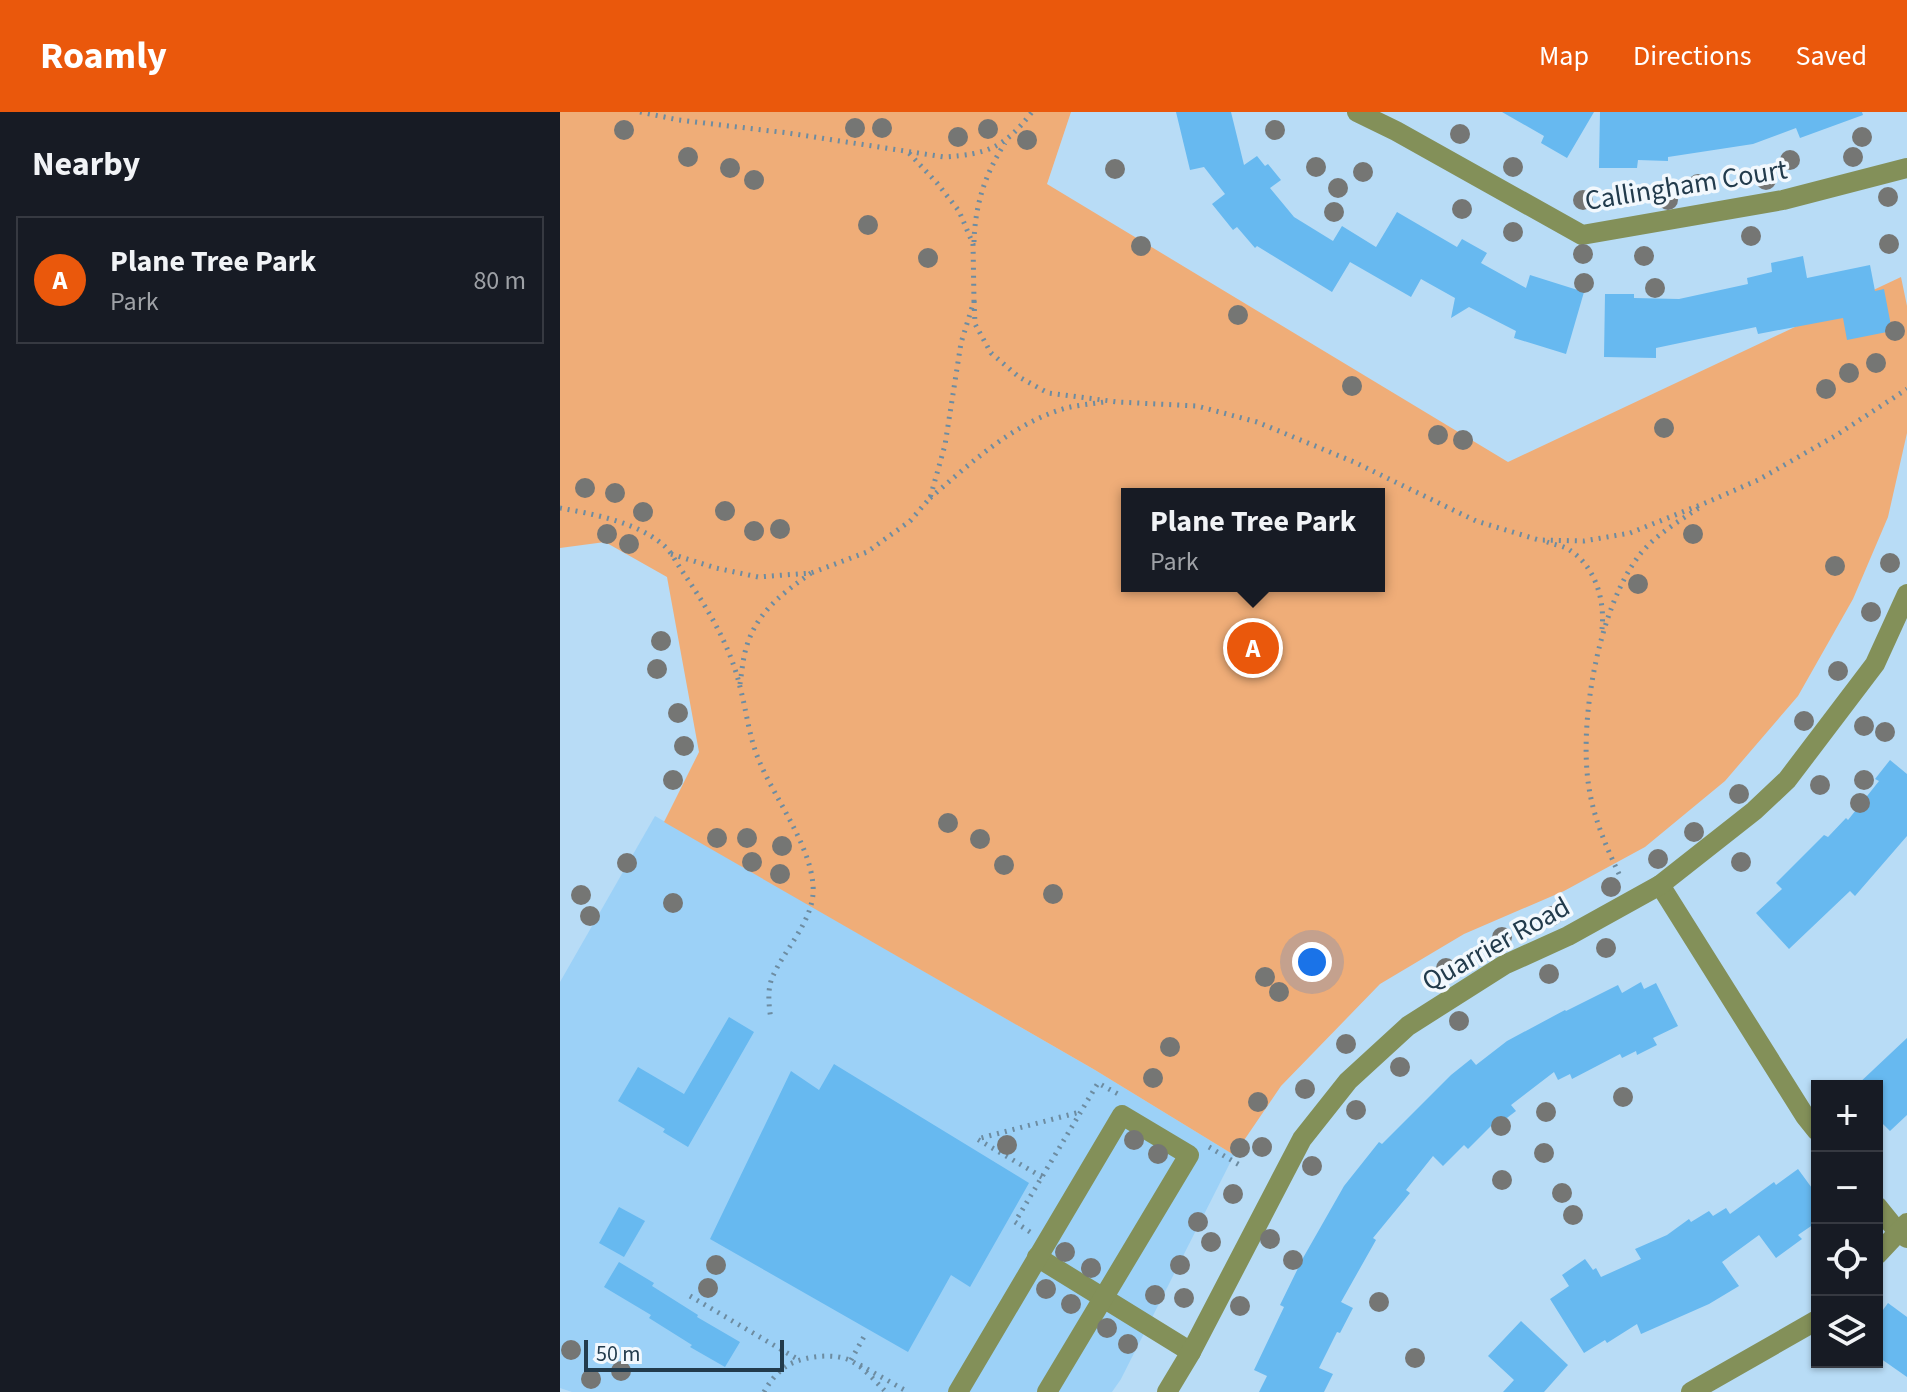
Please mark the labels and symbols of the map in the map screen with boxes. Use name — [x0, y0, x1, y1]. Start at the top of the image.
street label: Callingham Court — [1582, 149, 1791, 221]
pin: A — [1227, 618, 1279, 678]
street label: Quarrier Road — [1415, 887, 1577, 1001]
your location — [1292, 942, 1332, 982]
scale bar — [584, 1336, 784, 1372]

